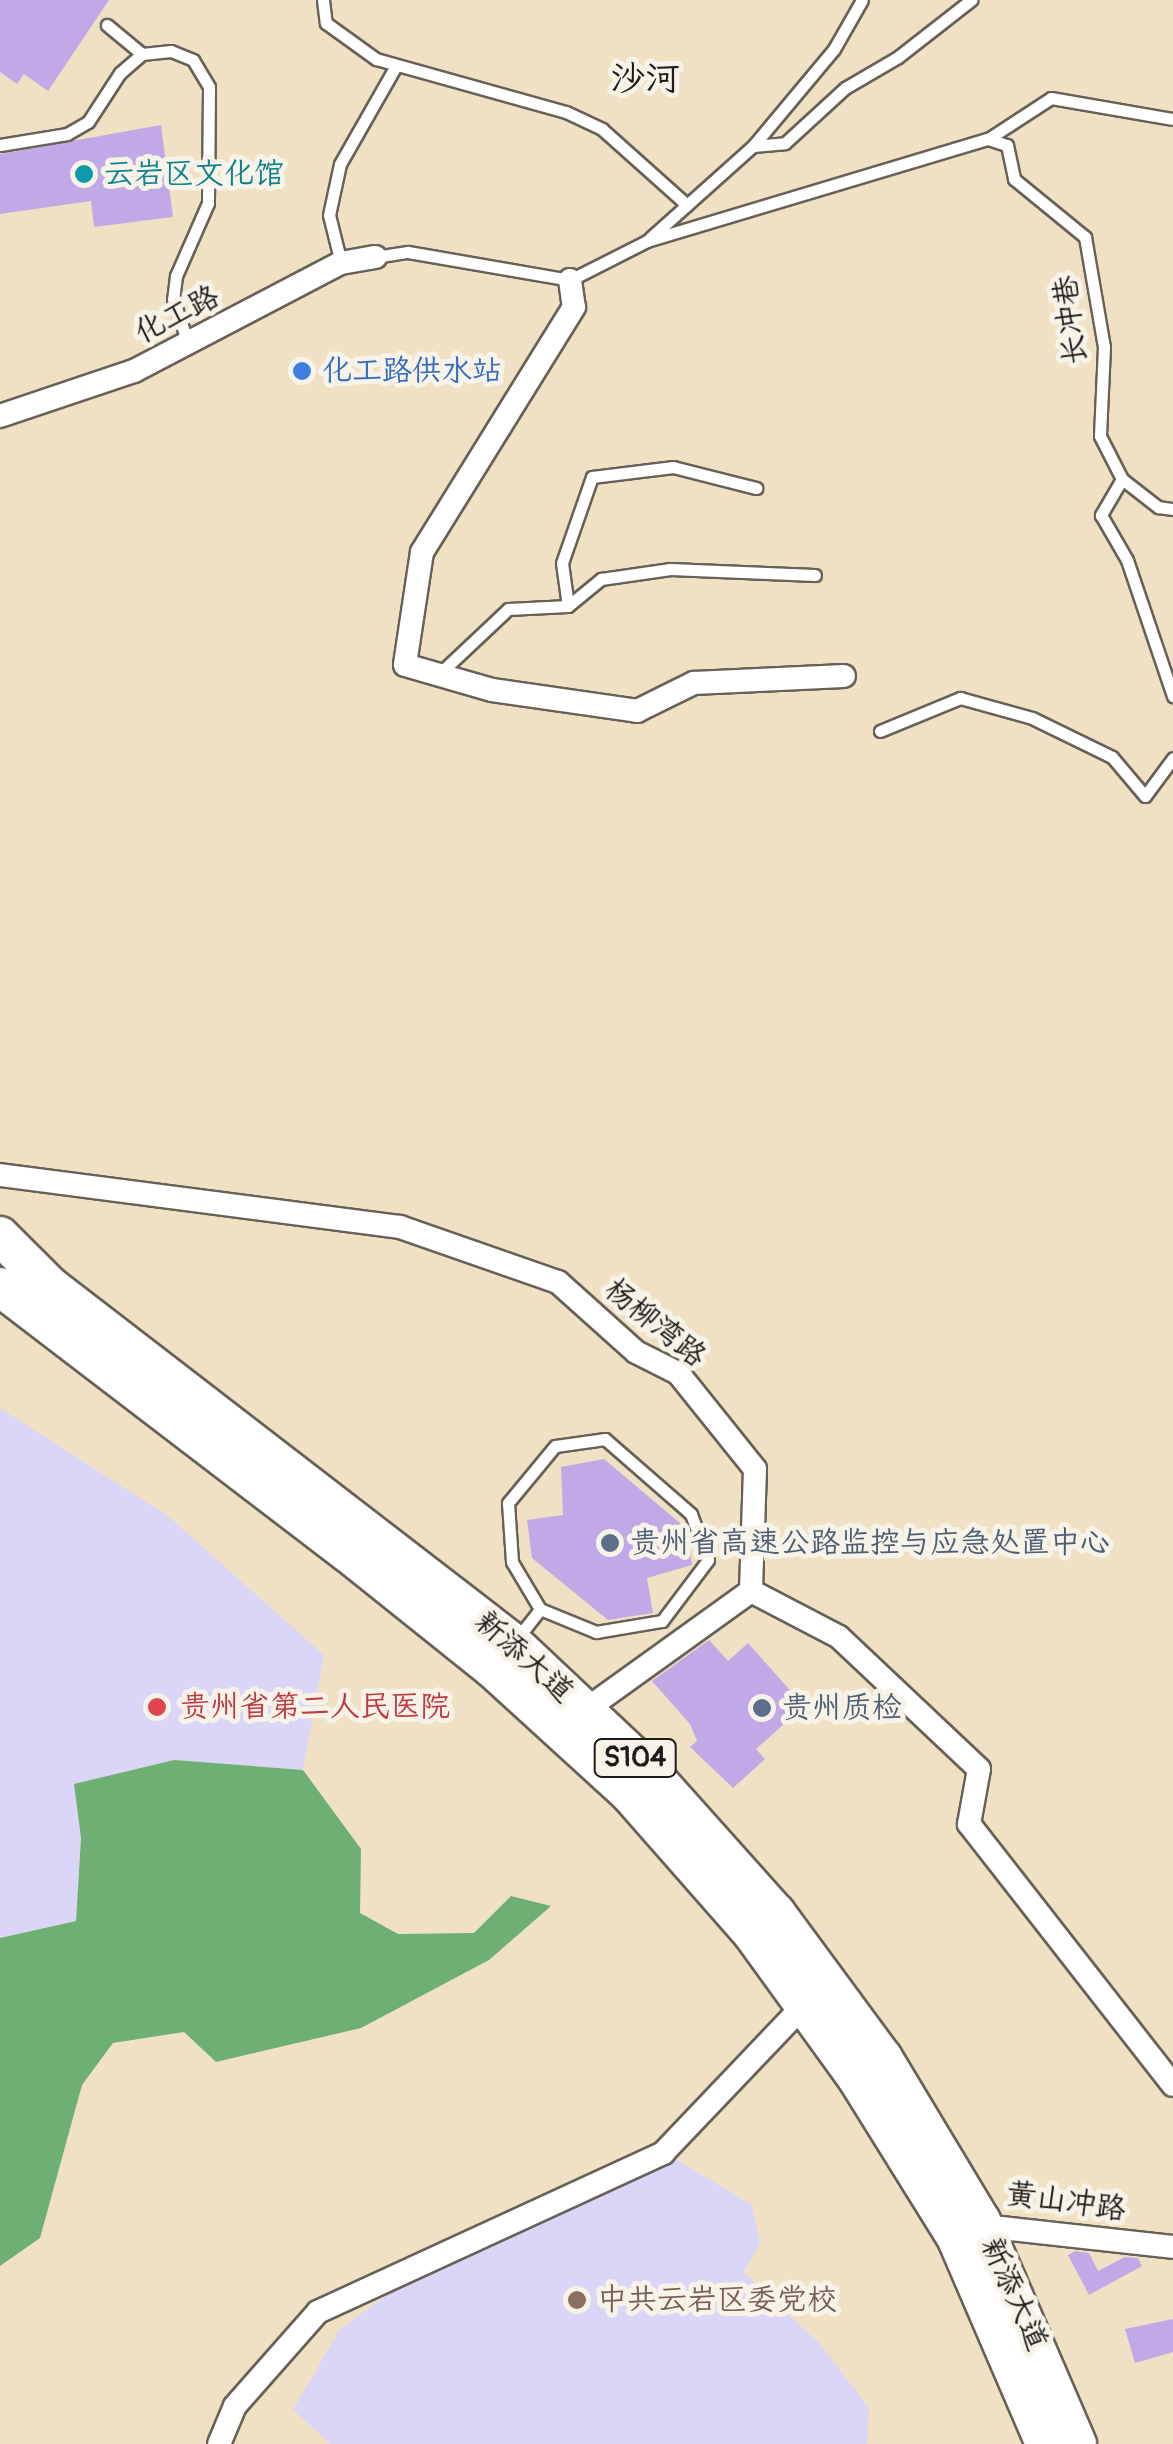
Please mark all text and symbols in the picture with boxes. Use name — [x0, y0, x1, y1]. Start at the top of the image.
district label: 沙河 — [610, 58, 680, 100]
place label: 云岩区文化馆 — [104, 156, 284, 192]
marker: 云岩区文化馆 — [73, 163, 95, 185]
street label: 长冲巷 — [1048, 273, 1094, 367]
street label: 化工路 — [129, 279, 225, 351]
place label: 化工路供水站 — [322, 353, 502, 389]
marker: 化工路供水站 — [291, 360, 313, 382]
street label: 杨柳湾路 — [597, 1271, 713, 1375]
place label: 贵州省高速公路监控与应急处置中心 — [630, 1525, 1110, 1561]
marker: 贵州省高速公路监控与应急处置中心 — [599, 1532, 621, 1554]
street label: 新添大道 — [467, 1603, 581, 1711]
place label: 贵州省第二人民医院 — [180, 1689, 450, 1725]
place label: 贵州质检 — [782, 1690, 902, 1726]
marker: 贵州省第二人民医院 — [144, 1694, 170, 1720]
marker: 贵州质检 — [751, 1697, 773, 1719]
road number: S104 — [592, 1735, 678, 1781]
street label: 黄山冲路 — [1004, 2176, 1128, 2228]
street label: 新添大道 — [973, 2232, 1055, 2356]
place label: 中共云岩区委党校 — [597, 2282, 837, 2318]
marker: 中共云岩区委党校 — [566, 2289, 588, 2311]

